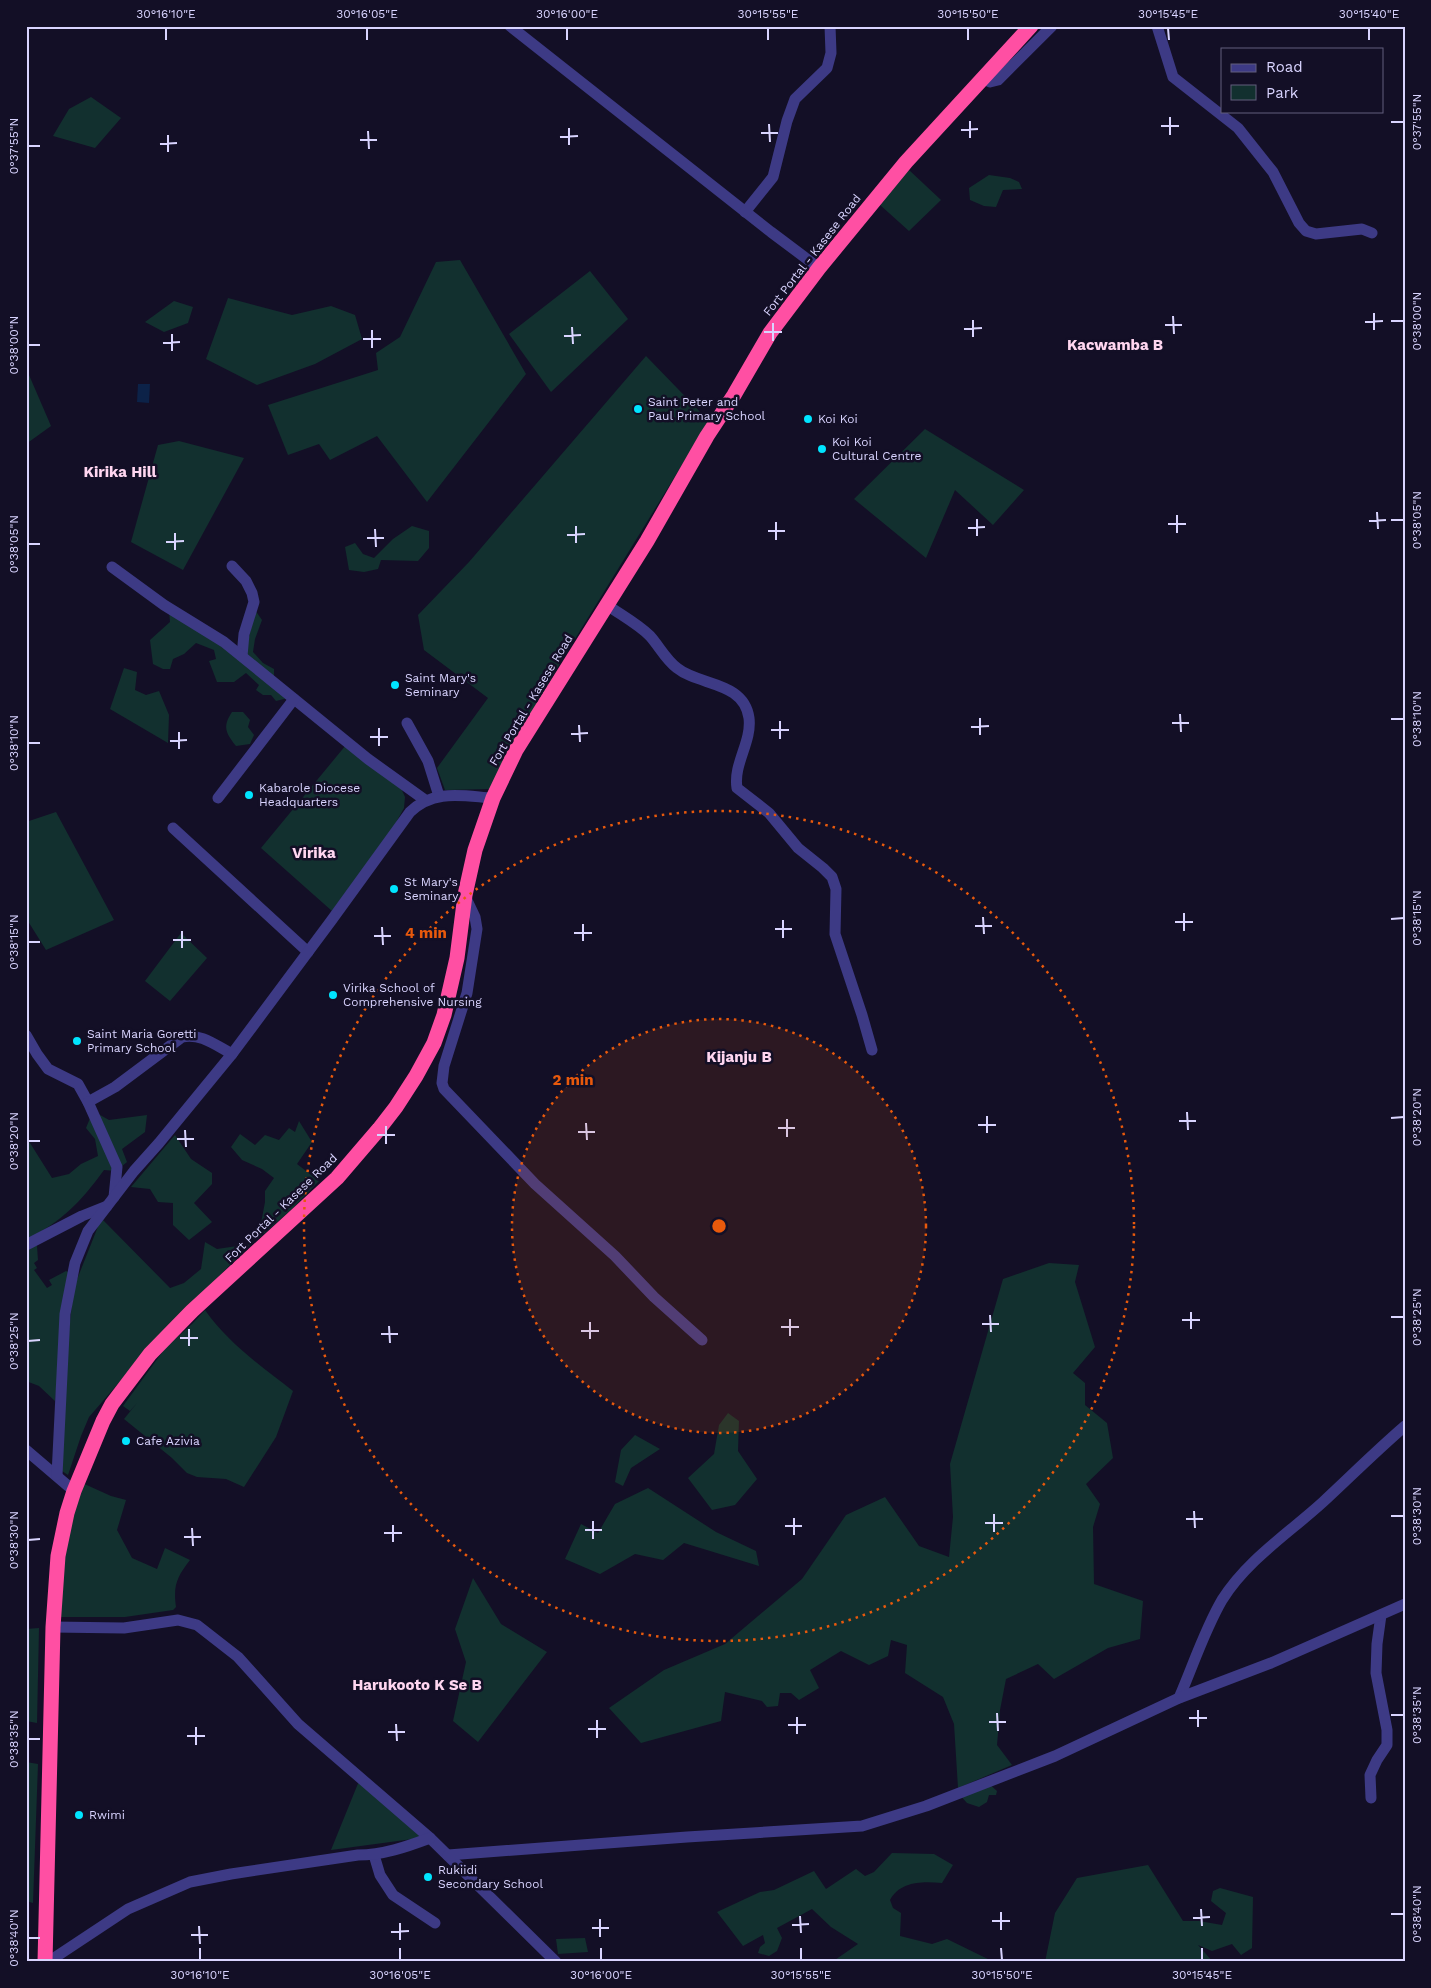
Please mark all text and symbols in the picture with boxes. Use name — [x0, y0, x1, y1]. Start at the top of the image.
text: 30°16'10"E — [136, 7, 196, 21]
text: 30°16'05"E — [336, 7, 398, 21]
text: 30°16'00"E — [536, 7, 598, 21]
text: 30°15'55"E — [738, 7, 799, 21]
text: 30°15'50"E — [937, 7, 999, 21]
text: 30°15'45"E — [1138, 7, 1198, 21]
text: 30°15'40"E — [1339, 7, 1400, 21]
legend — [1221, 48, 1384, 112]
text: Road — [1266, 58, 1303, 76]
text: Park — [1266, 84, 1299, 102]
text: 0°37'55"N — [1410, 94, 1424, 150]
text: 0°37'55"N — [7, 118, 21, 174]
street label: Fort Portal - Kasese Road — [760, 192, 864, 318]
text: 0°38'00"N — [1410, 292, 1424, 350]
text: 0°38'00"N — [7, 316, 21, 374]
district label: Kacwamba B — [1067, 336, 1163, 354]
place label: Saint Peter and Paul Primary School — [648, 395, 766, 423]
marker: Saint Peter and Paul Primary School — [632, 403, 644, 415]
place label: Koi Koi — [818, 412, 858, 426]
marker: Koi Koi — [802, 413, 814, 425]
place label: Koi Koi Cultural Centre — [832, 435, 922, 463]
marker: Koi Koi Cultural Centre — [816, 443, 828, 455]
district label: Kirika Hill — [84, 463, 157, 481]
text: 0°38'05"N — [1410, 491, 1424, 549]
text: 0°38'05"N — [7, 515, 21, 573]
street label: Fort Portal - Kasese Road — [486, 632, 576, 768]
place label: Saint Mary's Seminary — [405, 671, 476, 699]
marker: Saint Mary's Seminary — [389, 679, 401, 691]
text: 0°38'10"N — [1410, 691, 1424, 747]
text: 0°38'10"N — [7, 715, 21, 771]
place label: Kabarole Diocese Headquarters — [259, 781, 360, 809]
marker: Kabarole Diocese Headquarters — [243, 789, 255, 801]
district label: Virika — [292, 844, 336, 862]
place label: St Mary's Seminary — [404, 875, 459, 903]
marker: St Mary's Seminary — [388, 883, 400, 895]
text: 0°38'15"N — [1410, 890, 1424, 946]
text: 0°38'15"N — [7, 914, 21, 970]
text: 4 min — [405, 924, 447, 942]
place label: Virika School of Comprehensive Nursing — [343, 981, 482, 1009]
marker: Virika School of Comprehensive Nursing — [327, 989, 339, 1001]
place label: Saint Maria Goretti Primary School — [87, 1027, 197, 1055]
marker: Saint Maria Goretti Primary School — [71, 1035, 83, 1047]
district label: Kijanju B — [706, 1048, 772, 1066]
text: 2 min — [552, 1071, 594, 1089]
text: 0°38'20"N — [1410, 1088, 1424, 1146]
text: 0°38'20"N — [7, 1112, 21, 1170]
street label: Fort Portal - Kasese Road — [222, 1151, 340, 1265]
centre of rings — [710, 1217, 728, 1235]
text: 0°38'25"N — [1410, 1288, 1424, 1346]
text: 0°38'25"N — [7, 1312, 21, 1370]
place label: Cafe Azivia — [136, 1434, 200, 1448]
marker: Cafe Azivia — [120, 1435, 132, 1447]
text: 0°38'30"N — [1410, 1487, 1424, 1545]
text: 0°38'30"N — [7, 1511, 21, 1569]
district label: Harukooto K Se B — [352, 1676, 482, 1694]
text: 0°38'35"N — [1410, 1686, 1424, 1744]
text: 0°38'35"N — [7, 1710, 21, 1768]
place label: Rwimi — [89, 1808, 125, 1822]
marker: Rwimi — [73, 1809, 85, 1821]
place label: Rukiidi Secondary School — [438, 1863, 543, 1891]
marker: Rukiidi Secondary School — [422, 1871, 434, 1883]
text: 0°38'40"N — [1410, 1885, 1424, 1943]
text: 0°38'40"N — [7, 1909, 21, 1967]
text: 30°16'10"E — [170, 1968, 230, 1982]
text: 30°16'05"E — [369, 1968, 431, 1982]
text: 30°16'00"E — [570, 1968, 632, 1982]
text: 30°15'55"E — [771, 1968, 832, 1982]
text: 30°15'50"E — [971, 1968, 1033, 1982]
text: 30°15'45"E — [1172, 1968, 1232, 1982]

